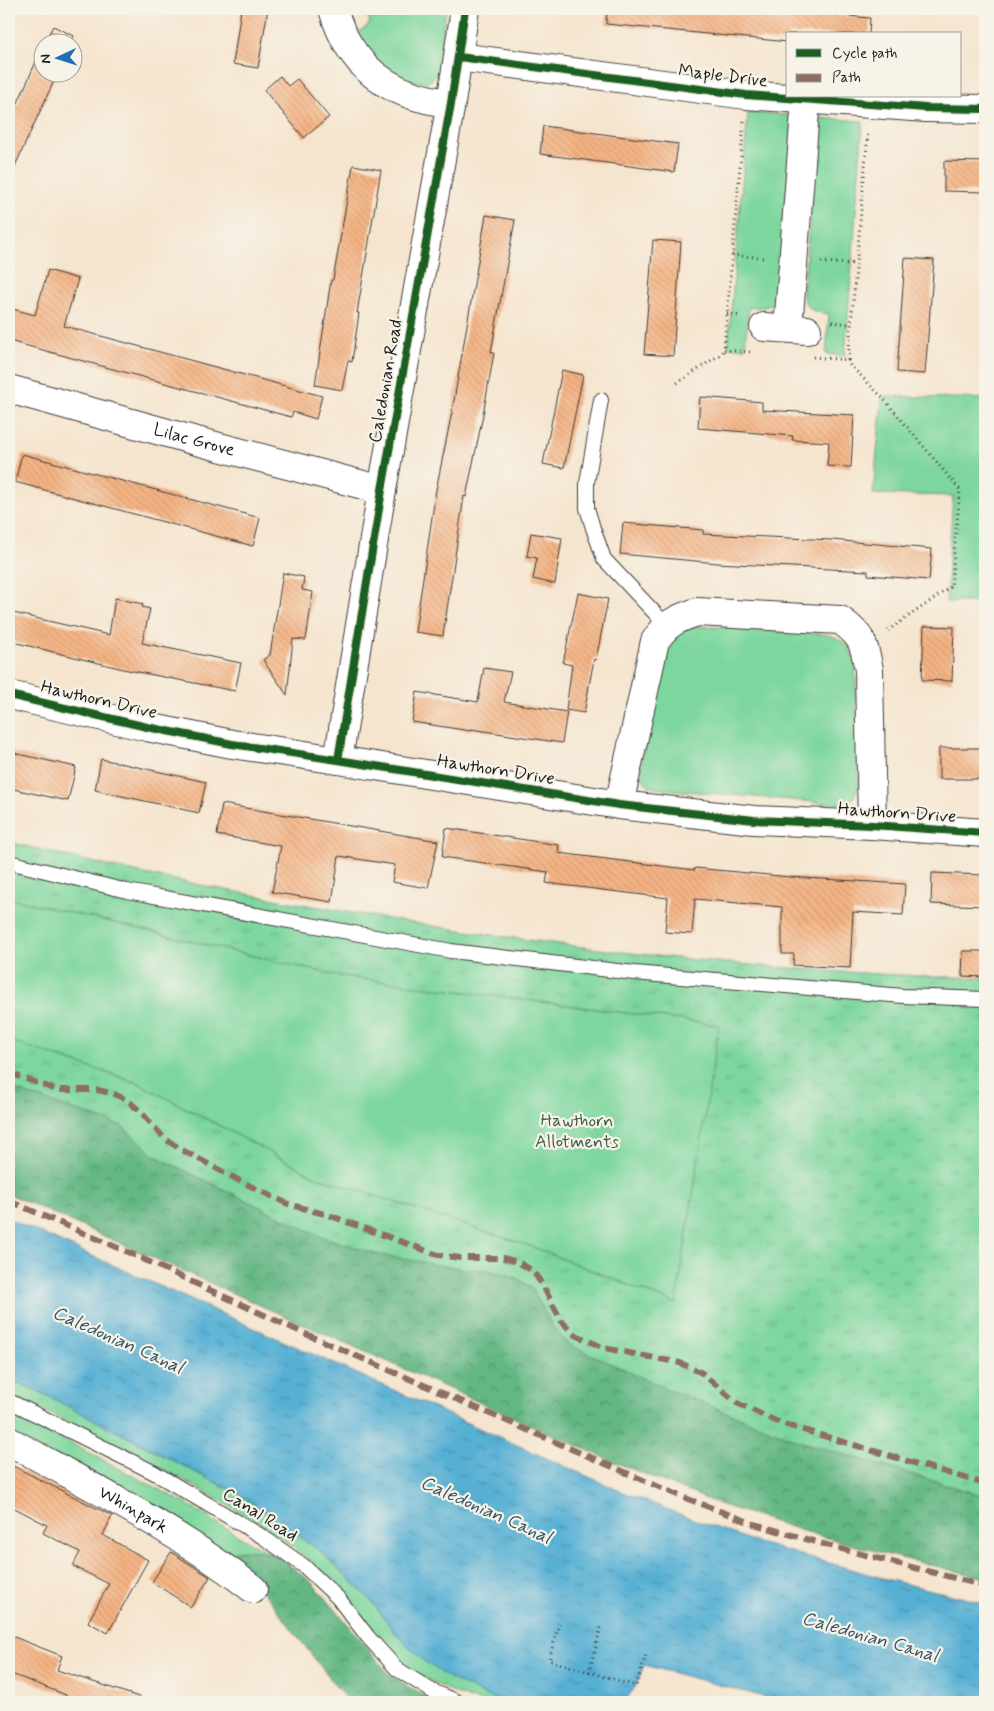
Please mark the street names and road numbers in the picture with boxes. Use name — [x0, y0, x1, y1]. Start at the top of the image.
street label: Maple Drive — [677, 59, 769, 93]
street label: Caledonian Road — [363, 317, 409, 445]
street label: Lilac Grove — [151, 418, 238, 463]
street label: Hawthorn Drive — [38, 675, 160, 725]
street label: Hawthorn Drive — [435, 749, 557, 791]
street label: Hawthorn Drive — [837, 797, 957, 829]
street label: Whinpark — [94, 1481, 172, 1540]
street label: Canal Road — [218, 1482, 302, 1548]

